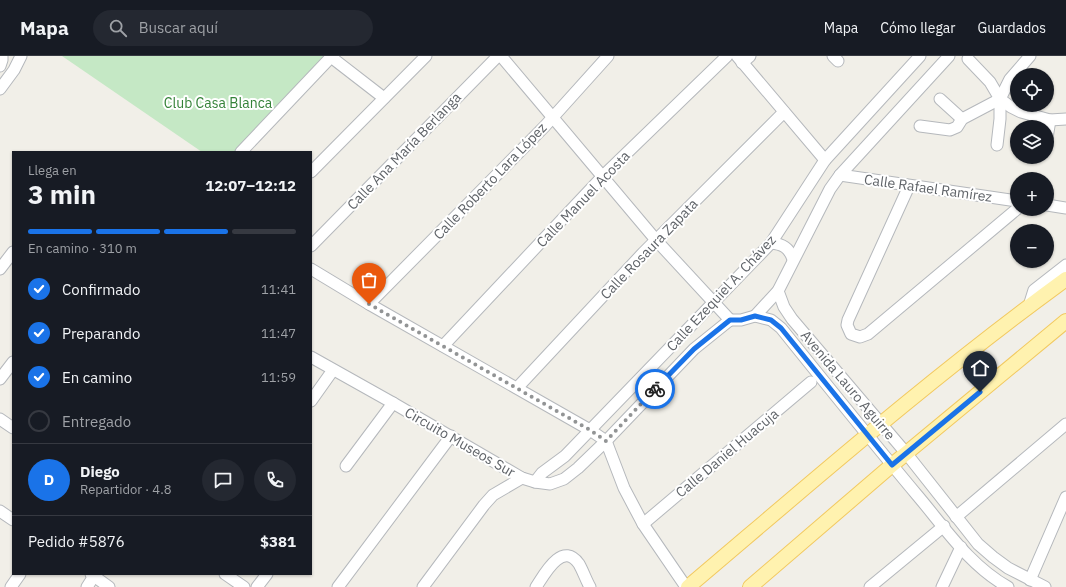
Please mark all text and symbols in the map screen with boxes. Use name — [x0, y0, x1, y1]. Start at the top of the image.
search box — [93, 10, 373, 46]
text: Mapa — [20, 16, 69, 40]
icon: search — [107, 17, 129, 39]
text: Buscar aquí — [139, 18, 218, 37]
text: Mapa — [824, 19, 858, 37]
text: Cómo llegar — [880, 19, 955, 37]
text: Guardados — [977, 19, 1046, 37]
map controls — [1010, 68, 1054, 268]
button: locate — [1010, 68, 1054, 112]
street label: Calle Ana María Berlanga — [343, 88, 465, 214]
park label: Club Casa Blanca — [164, 94, 273, 112]
street label: Calle Roberto Lara López — [429, 118, 551, 243]
button: layers — [1010, 120, 1054, 164]
street label: Calle Manuel Acosta — [532, 147, 634, 251]
text: Llega en — [28, 162, 77, 179]
street label: Calle Rafael Ramírez — [863, 170, 994, 206]
button: + — [1010, 172, 1054, 216]
text: 12:07–12:12 — [205, 176, 296, 195]
text: 3 min — [28, 177, 96, 211]
street label: Calle Rosaura Zapata — [596, 195, 702, 303]
button: − — [1010, 224, 1054, 268]
street label: Calle Ezequiel A. Chávez — [662, 231, 780, 355]
text: En camino · 310 m — [28, 240, 137, 257]
pin — [352, 263, 386, 304]
icon: bag — [358, 269, 380, 291]
icon: check — [28, 278, 50, 300]
text: Confirmado — [62, 280, 140, 299]
text: 11:41 — [261, 281, 296, 298]
icon: check — [28, 322, 50, 344]
text: Preparando — [62, 324, 140, 343]
text: 11:47 — [261, 325, 296, 342]
street label: Avenida Lauro Aguirre — [797, 326, 899, 444]
pin — [963, 351, 997, 392]
icon: home — [969, 357, 991, 379]
icon: check — [28, 366, 50, 388]
text: En camino — [62, 368, 132, 387]
text: 11:59 — [261, 369, 296, 386]
courier — [635, 369, 675, 409]
icon: bike — [644, 378, 666, 400]
street label: Circuito Museos Sur — [401, 403, 519, 481]
street label: Calle Daniel Huacuja — [672, 404, 783, 501]
text: Entregado — [62, 412, 131, 431]
button: chat — [202, 459, 244, 501]
button: phone — [254, 459, 296, 501]
text: Diego — [80, 462, 120, 481]
text: D — [44, 470, 54, 489]
text: Repartidor · 4.8 — [80, 481, 171, 498]
text: Pedido #5876 — [28, 532, 125, 551]
text: $381 — [260, 532, 296, 551]

